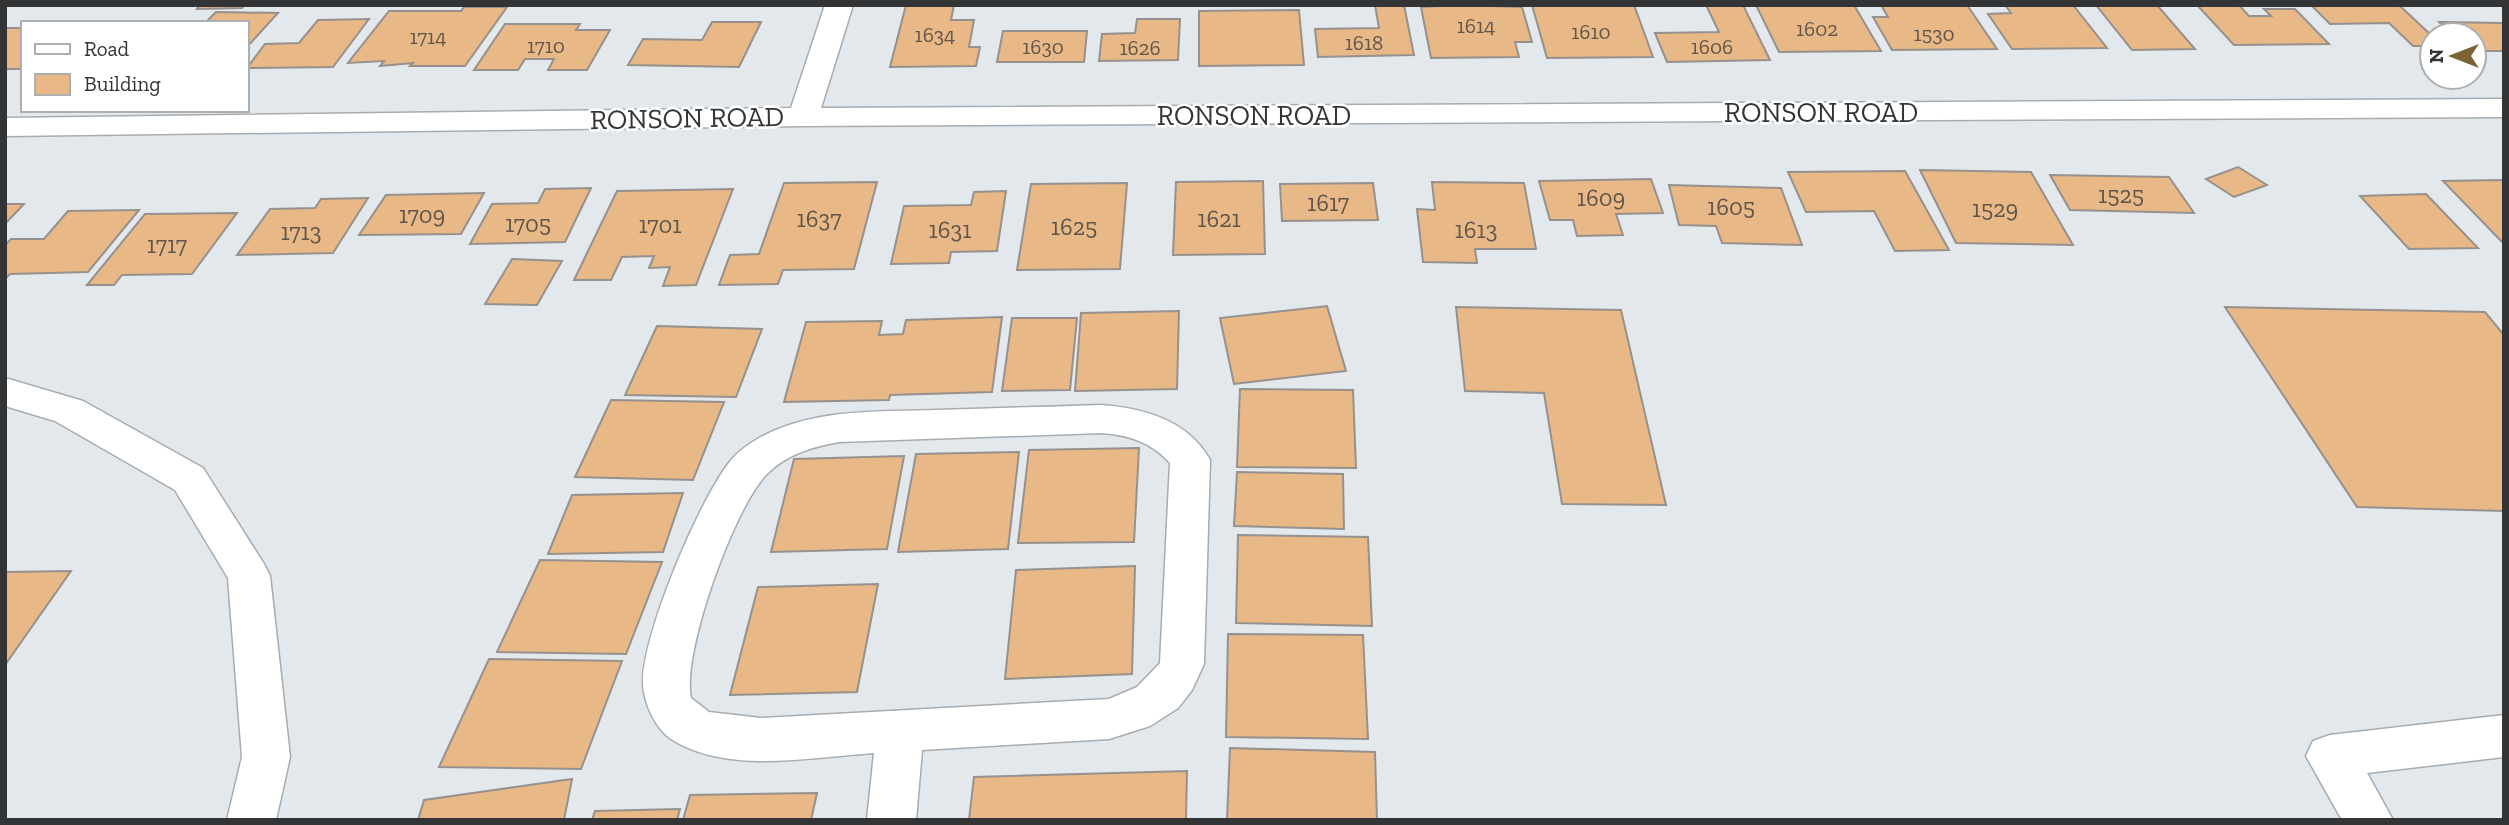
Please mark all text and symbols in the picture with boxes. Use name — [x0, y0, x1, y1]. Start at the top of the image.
house number: 1614 — [1457, 13, 1495, 38]
house number: 1602 — [1796, 16, 1838, 41]
house number: 1610 — [1571, 19, 1611, 44]
legend — [21, 21, 248, 112]
house number: 1530 — [1913, 21, 1955, 46]
north arrow — [2418, 21, 2488, 91]
house number: 1634 — [915, 22, 955, 47]
house number: 1714 — [409, 24, 447, 49]
house number: 1618 — [1345, 30, 1383, 55]
house number: 1710 — [527, 33, 565, 58]
house number: 1630 — [1022, 34, 1064, 59]
house number: 1606 — [1691, 34, 1733, 59]
house number: 1626 — [1119, 35, 1161, 60]
text: Road — [84, 36, 130, 61]
text: N — [2425, 49, 2448, 63]
text: Building — [84, 71, 161, 96]
street label: RONSON ROAD — [1724, 96, 1918, 129]
street label: RONSON ROAD — [1157, 99, 1351, 132]
street label: RONSON ROAD — [590, 100, 784, 136]
house number: 1525 — [2098, 180, 2144, 209]
house number: 1609 — [1577, 183, 1625, 212]
house number: 1617 — [1307, 188, 1349, 217]
house number: 1605 — [1707, 192, 1755, 221]
house number: 1529 — [1972, 194, 2018, 223]
house number: 1709 — [399, 200, 445, 229]
house number: 1637 — [796, 204, 842, 233]
house number: 1621 — [1197, 204, 1241, 233]
house number: 1705 — [505, 209, 551, 238]
house number: 1701 — [638, 210, 682, 239]
house number: 1625 — [1051, 212, 1097, 241]
house number: 1631 — [929, 215, 971, 244]
house number: 1613 — [1455, 215, 1497, 244]
house number: 1713 — [280, 217, 322, 246]
house number: 1717 — [147, 230, 187, 259]

